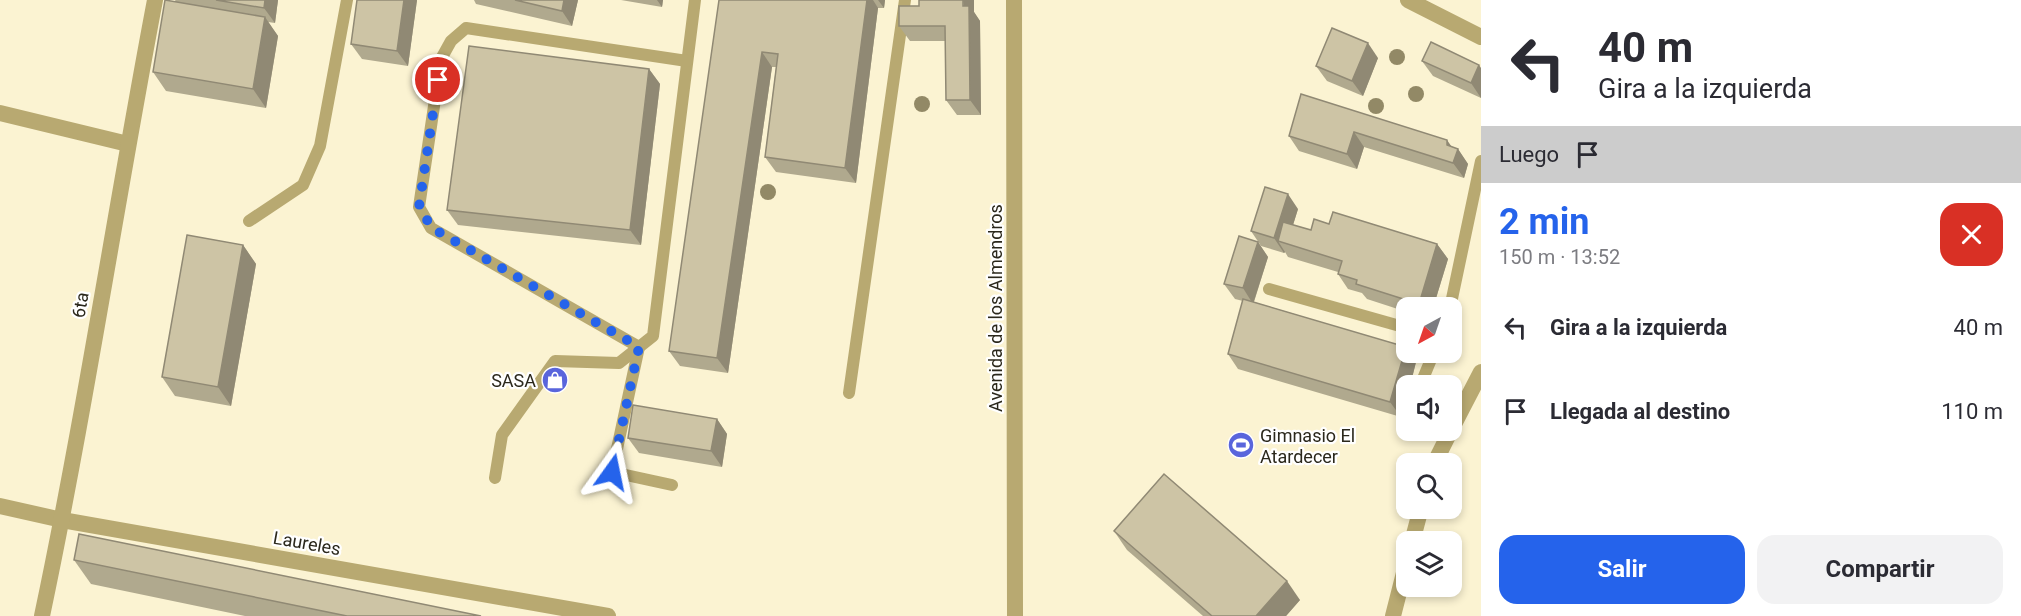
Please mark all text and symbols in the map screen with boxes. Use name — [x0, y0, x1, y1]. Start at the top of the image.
text: 40 m — [1598, 23, 1693, 72]
icon: left — [1499, 24, 1577, 102]
pin — [412, 54, 463, 105]
icon: arrive — [421, 63, 454, 96]
text: Gira a la izquierda — [1598, 73, 1812, 105]
icon: arrive — [1571, 138, 1604, 171]
text: Luego — [1499, 142, 1559, 167]
text: 2 min — [1499, 201, 1590, 243]
button: close — [1940, 203, 2003, 266]
street label: Avenida de los Almendros — [985, 204, 1006, 412]
text: 150 m · 13:52 — [1499, 245, 1620, 269]
street label: 6ta — [67, 290, 93, 320]
north arrow — [1396, 297, 1462, 363]
map controls — [1396, 297, 1462, 597]
icon: left — [1499, 311, 1532, 344]
text: Gira a la izquierda — [1550, 315, 1727, 340]
text: 40 m — [1954, 315, 2003, 340]
shop icon: SASA — [540, 365, 570, 395]
place label: SASA — [491, 370, 536, 391]
button: sound — [1396, 375, 1462, 441]
icon: arrive — [1499, 395, 1532, 428]
text: Llegada al destino — [1550, 399, 1730, 424]
text: 110 m — [1941, 399, 2003, 424]
place label: Gimnasio El Atardecer — [1260, 425, 1355, 467]
sports icon: Gimnasio El Atardecer — [1226, 430, 1256, 460]
position arrow — [580, 440, 644, 504]
button: search — [1396, 453, 1462, 519]
street label: Laureles — [272, 527, 342, 559]
button: layers — [1396, 531, 1462, 597]
button: Salir — [1499, 535, 1745, 604]
button: Compartir — [1757, 535, 2003, 604]

